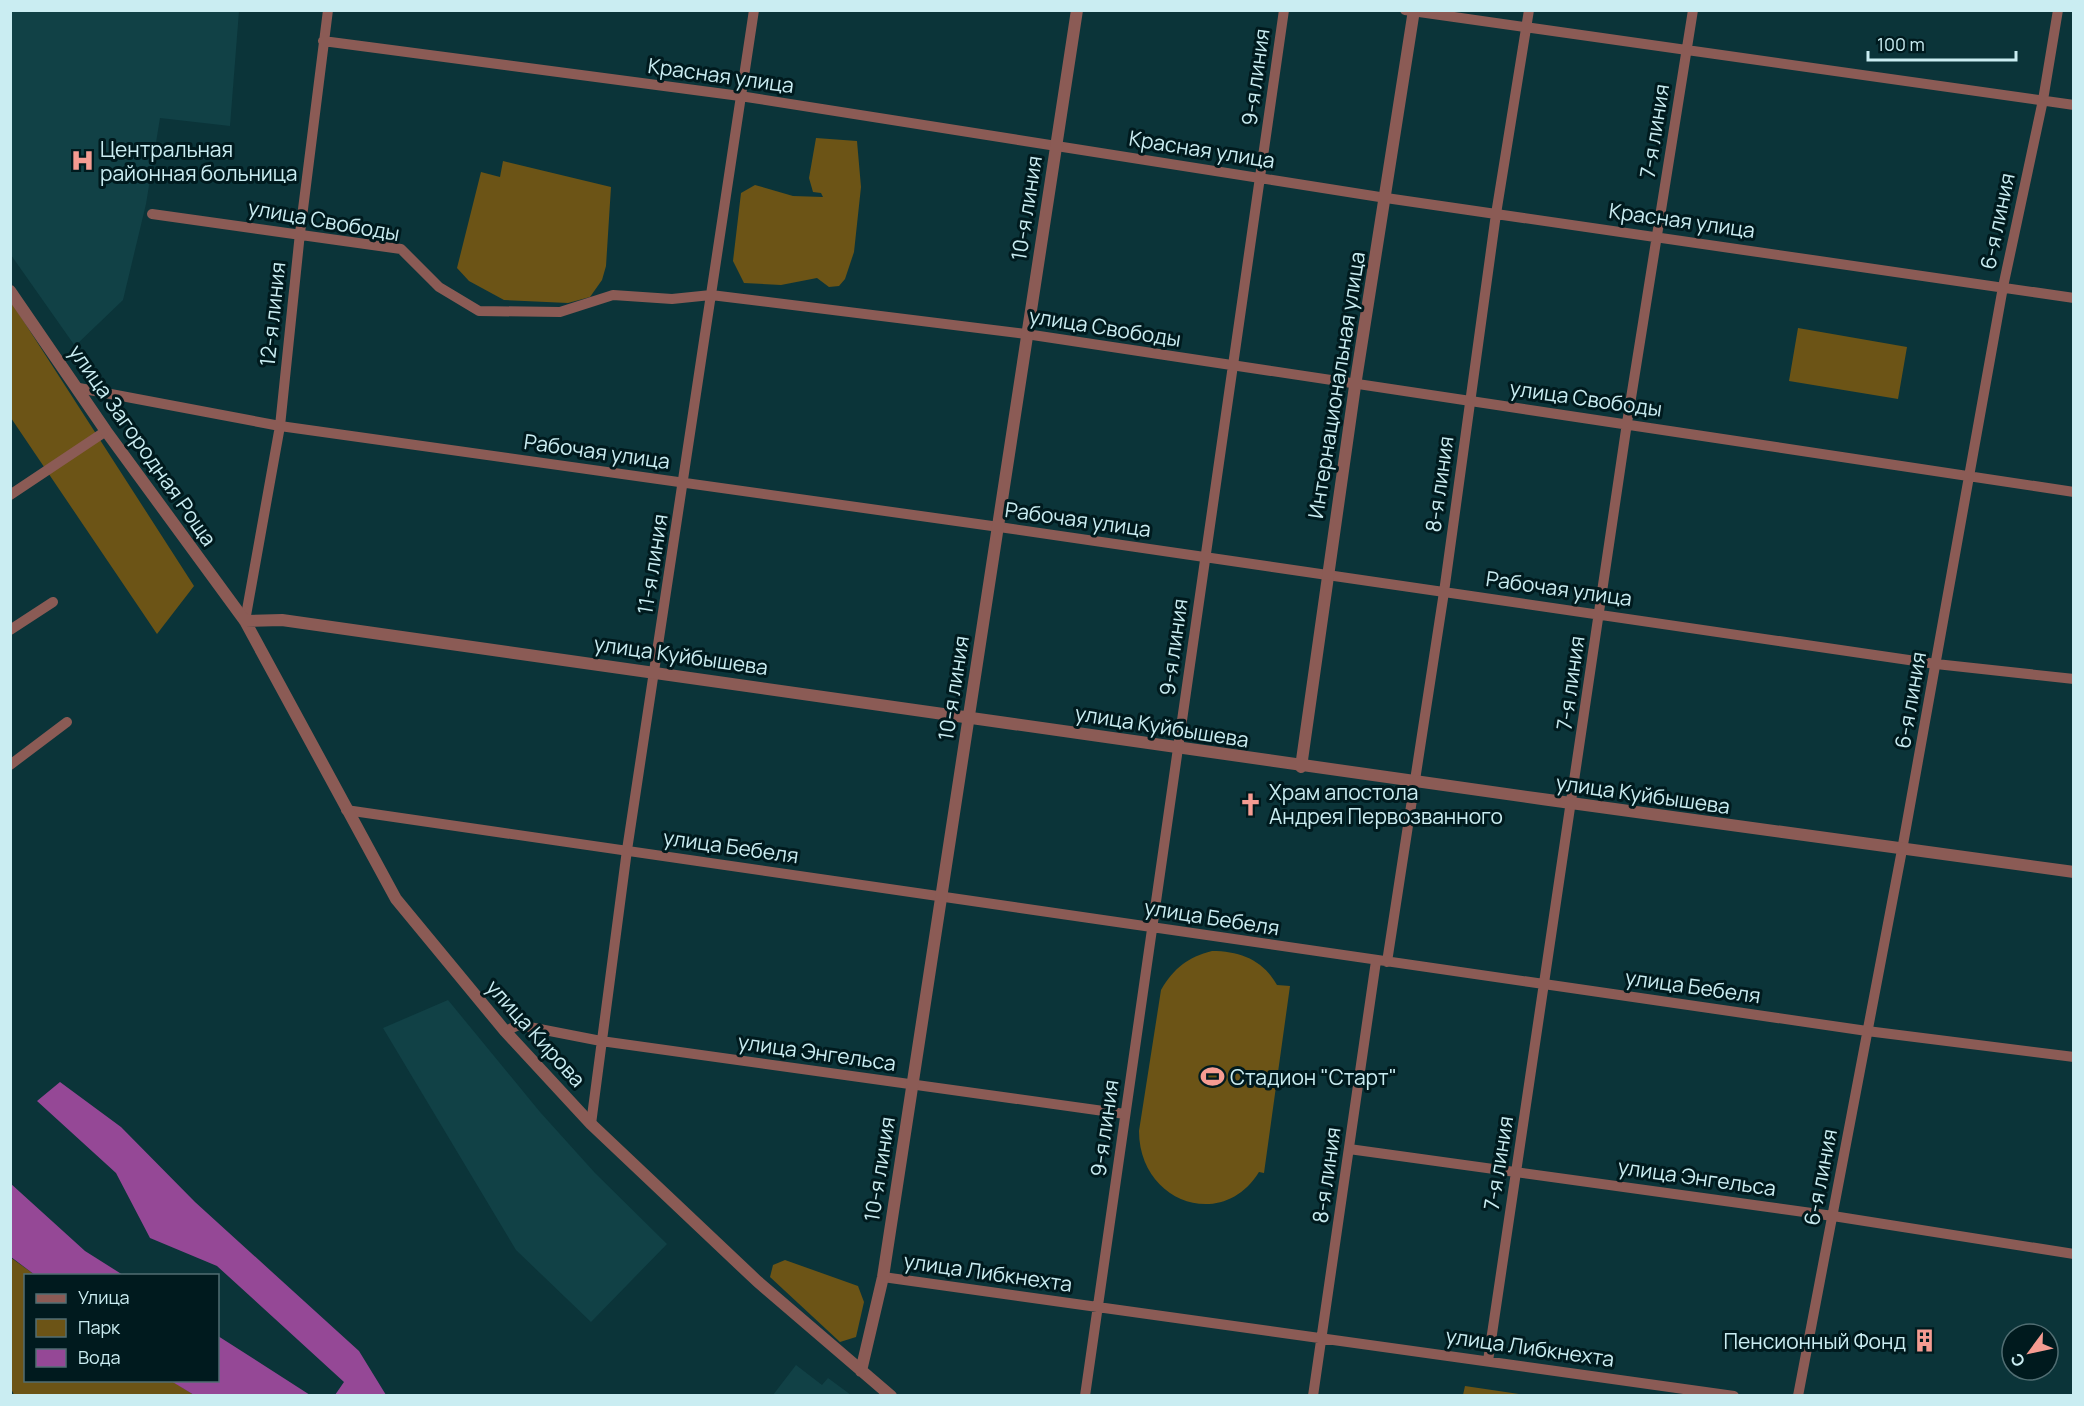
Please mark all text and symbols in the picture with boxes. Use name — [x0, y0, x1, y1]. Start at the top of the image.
scale bar — [1868, 24, 2016, 62]
street label: 9-я линия — [1234, 27, 1276, 127]
text: 100 m — [1877, 32, 1925, 56]
street label: Красная улица — [646, 51, 796, 99]
street label: 7-я линия — [1633, 82, 1675, 180]
street label: Красная улица — [1127, 124, 1277, 174]
place label: Центральная районная больница — [100, 135, 297, 187]
hospital icon: Центральная районная больница — [69, 148, 95, 174]
street label: 10-я линия — [1004, 154, 1048, 262]
street label: 6-я линия — [1973, 170, 2021, 272]
street label: улица Свободы — [246, 193, 402, 247]
street label: Красная улица — [1607, 196, 1757, 244]
street label: Интернациональная улица — [1301, 250, 1371, 520]
street label: 12-я линия — [253, 260, 291, 368]
street label: улица Свободы — [1027, 301, 1183, 353]
street label: улица Загородная Роща — [63, 339, 223, 551]
street label: улица Свободы — [1508, 373, 1664, 423]
street label: Рабочая улица — [522, 427, 672, 475]
street label: 8-я линия — [1418, 434, 1460, 534]
street label: Рабочая улица — [1003, 495, 1153, 543]
street label: 11-я линия — [630, 512, 674, 616]
street label: Рабочая улица — [1484, 564, 1634, 612]
street label: 9-я линия — [1152, 597, 1194, 697]
street label: улица Куйбышева — [592, 629, 770, 681]
street label: 10-я линия — [931, 634, 975, 742]
street label: 7-я линия — [1550, 634, 1590, 732]
street label: 6-я линия — [1888, 649, 1932, 751]
street label: улица Куйбышева — [1073, 698, 1251, 754]
street label: улица Куйбышева — [1554, 768, 1732, 820]
place label: Храм апостола Андрея Первозванного — [1269, 778, 1503, 830]
church icon: Храм апостола Андрея Первозванного — [1238, 791, 1264, 817]
street label: улица Бебеля — [661, 823, 801, 869]
street label: улица Бебеля — [1142, 892, 1282, 942]
street label: улица Бебеля — [1623, 963, 1763, 1009]
street label: улица Кирова — [480, 973, 592, 1093]
street label: улица Энгельса — [736, 1027, 898, 1077]
place label: Стадион "Старт" — [1230, 1063, 1397, 1091]
sports icon: Стадион "Старт" — [1199, 1064, 1225, 1090]
street label: 9-я линия — [1083, 1078, 1125, 1178]
street label: 7-я линия — [1477, 1114, 1519, 1212]
street label: 10-я линия — [857, 1115, 901, 1223]
street label: 8-я линия — [1305, 1125, 1347, 1225]
street label: 6-я линия — [1797, 1126, 1843, 1228]
street label: улица Энгельса — [1616, 1152, 1778, 1202]
street label: улица Либкнехта — [902, 1246, 1074, 1298]
legend — [24, 1274, 219, 1382]
text: Улица — [78, 1285, 130, 1309]
text: Парк — [78, 1315, 121, 1339]
street label: улица Либкнехта — [1444, 1321, 1616, 1373]
north arrow — [2000, 1322, 2060, 1382]
place label: Пенсионный Фонд — [1723, 1327, 1906, 1355]
building icon: Пенсионный Фонд — [1911, 1328, 1937, 1354]
text: Вода — [78, 1345, 120, 1369]
text: С — [2005, 1349, 2030, 1371]

